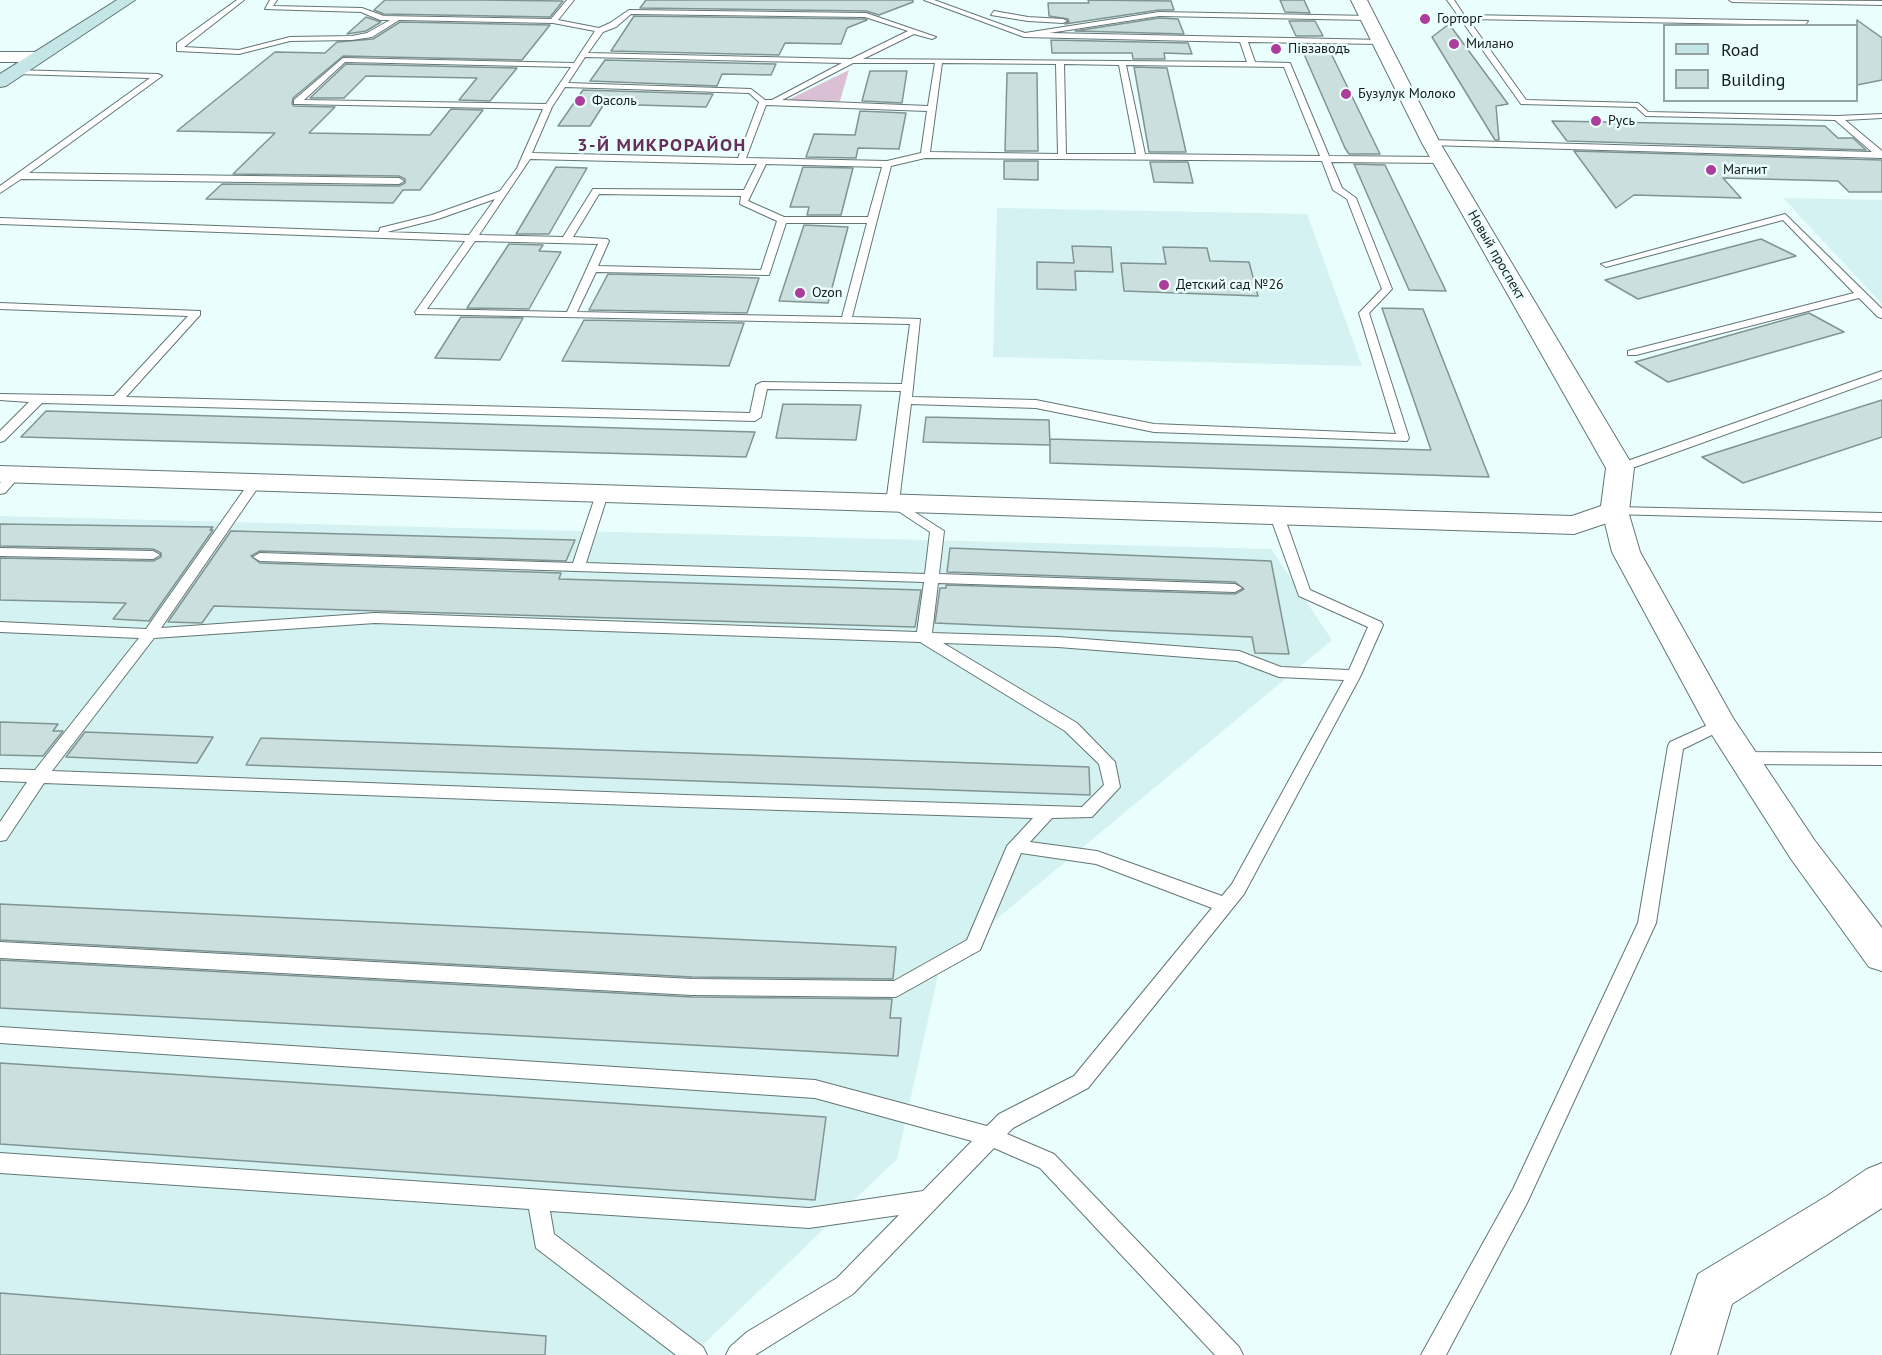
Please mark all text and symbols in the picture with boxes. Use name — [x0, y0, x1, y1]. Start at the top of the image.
place label: Горторг — [1437, 11, 1482, 27]
marker: Горторг — [1418, 12, 1432, 26]
legend — [1663, 24, 1858, 102]
place label: Милано — [1466, 36, 1514, 52]
marker: Милано — [1447, 37, 1461, 51]
text: Road — [1721, 38, 1759, 61]
place label: Півзаводъ — [1288, 41, 1350, 57]
marker: Півзаводъ — [1269, 42, 1283, 56]
text: Building — [1721, 68, 1785, 91]
place label: Бузулук Молоко — [1358, 86, 1456, 102]
marker: Бузулук Молоко — [1339, 87, 1353, 101]
place label: Фасоль — [592, 93, 637, 109]
marker: Фасоль — [573, 94, 587, 108]
place label: Русь — [1608, 113, 1635, 129]
marker: Русь — [1589, 114, 1603, 128]
district label: 3-Й МИКРОРАЙОН — [577, 135, 747, 157]
place label: Магнит — [1723, 162, 1767, 178]
marker: Магнит — [1704, 163, 1718, 177]
street label: Новый проспект — [1464, 207, 1528, 303]
place label: Детский сад №26 — [1176, 277, 1284, 293]
marker: Детский сад №26 — [1157, 278, 1171, 292]
place label: Ozon — [812, 285, 842, 301]
marker: Ozon — [793, 286, 807, 300]

